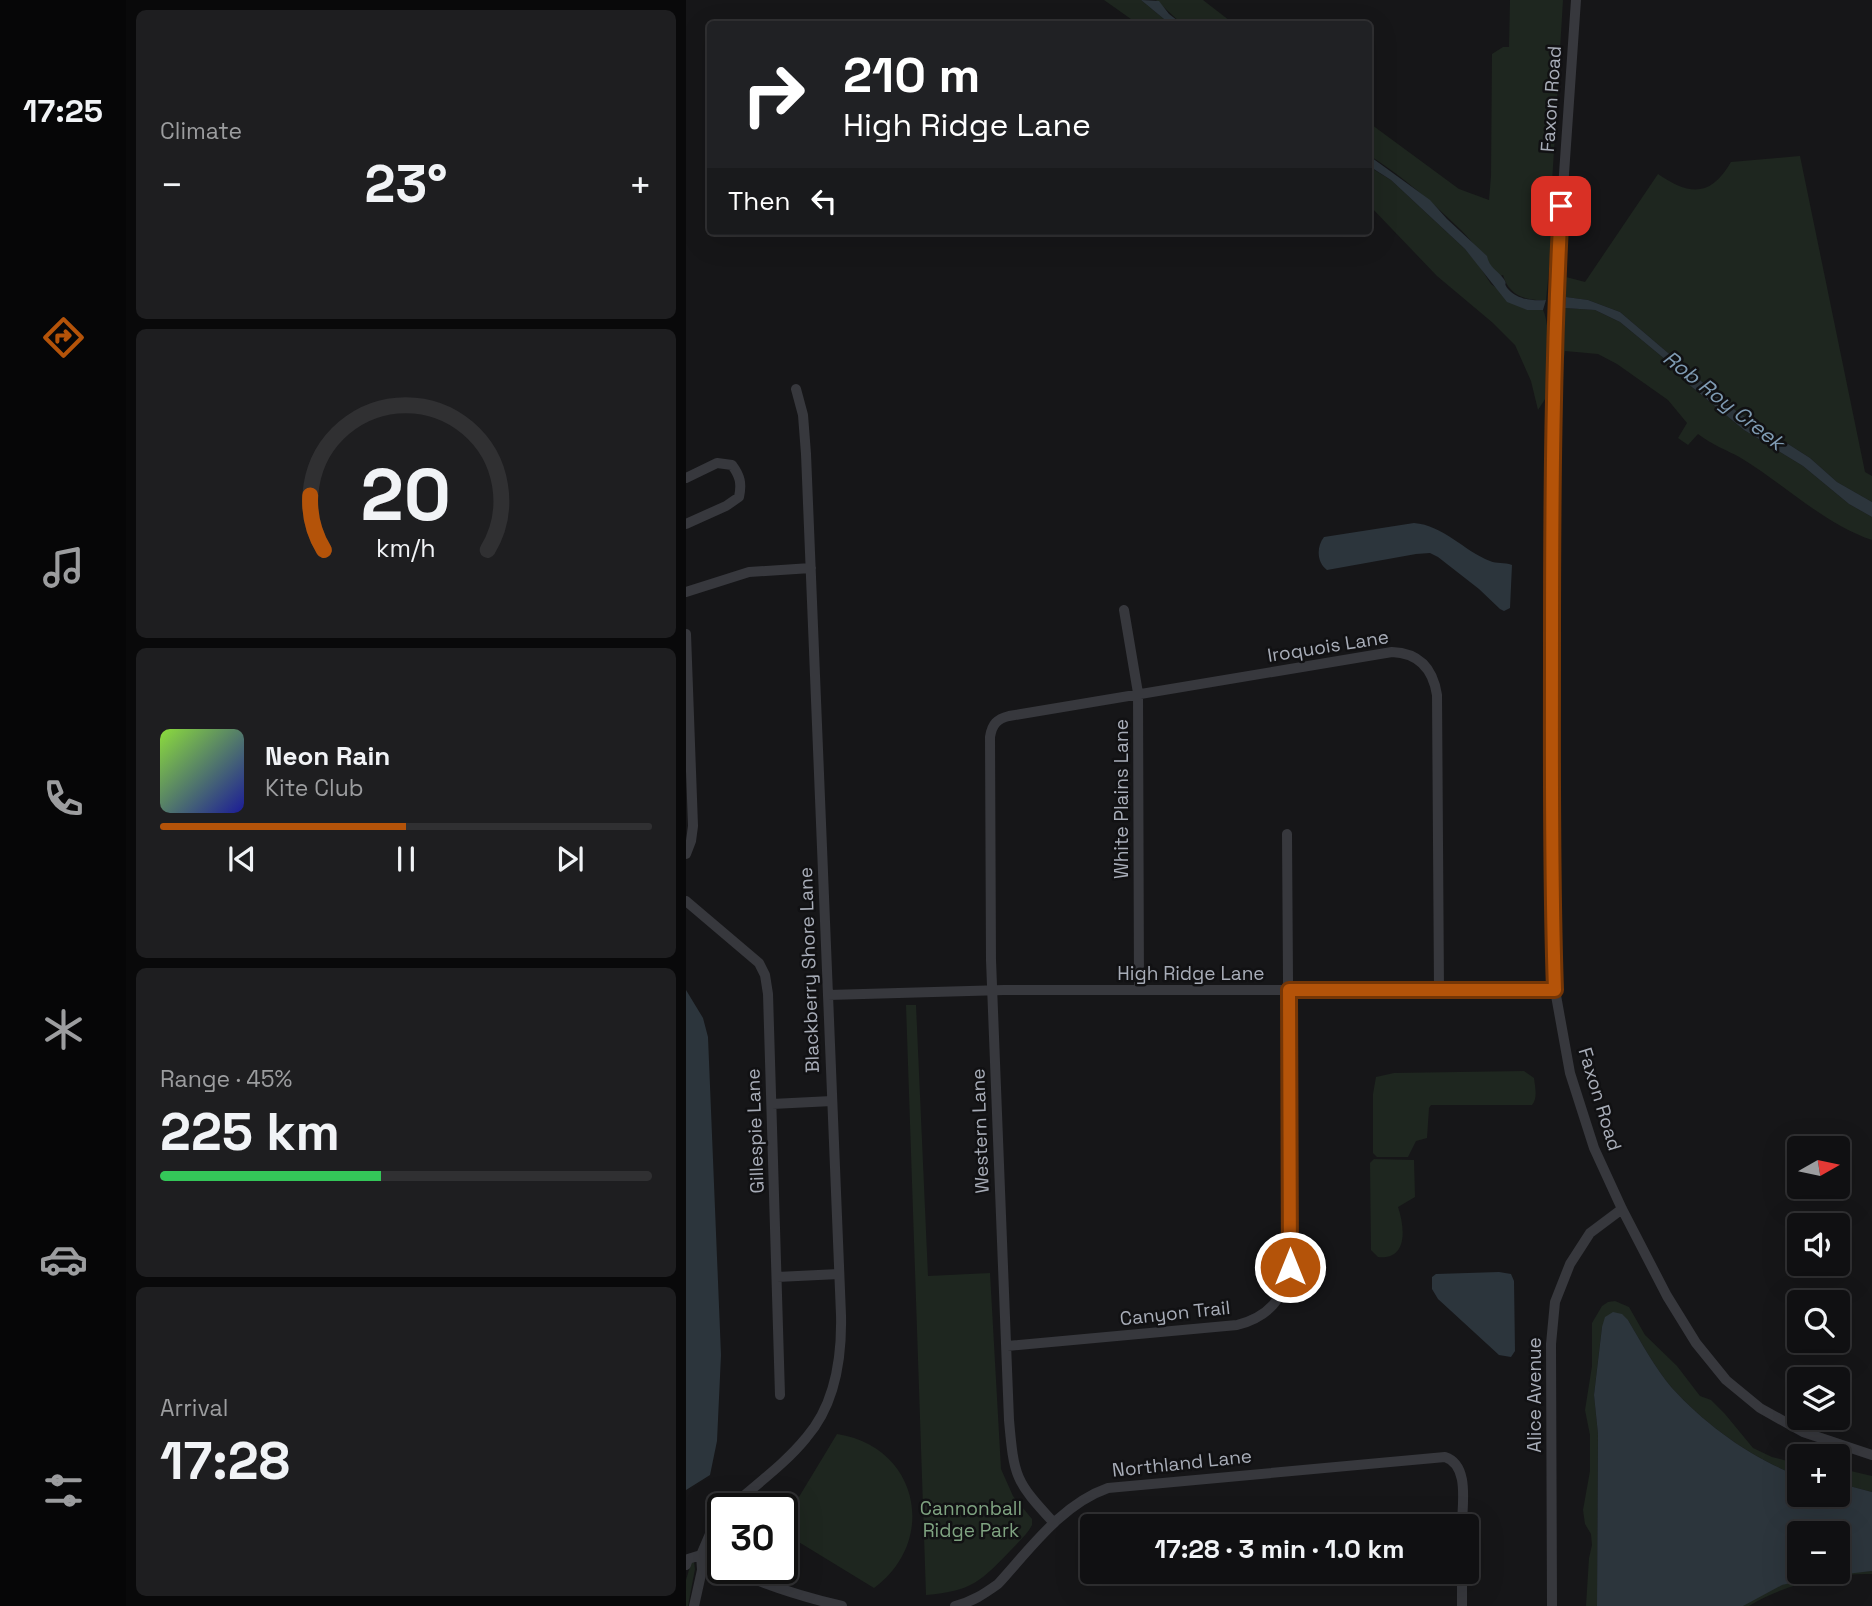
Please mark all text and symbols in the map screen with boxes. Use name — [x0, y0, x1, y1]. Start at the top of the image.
text: 210 m — [843, 44, 980, 106]
street label: Faxon Road — [1535, 45, 1567, 153]
icon: right — [728, 49, 819, 140]
text: 17:25 — [23, 91, 103, 131]
text: High Ridge Lane — [843, 105, 1091, 145]
text: Climate — [160, 116, 242, 146]
text: 23° — [365, 151, 448, 217]
text: − — [160, 161, 184, 209]
text: + — [628, 161, 652, 209]
pin — [1531, 176, 1591, 236]
icon: left — [805, 182, 843, 220]
text: Then — [728, 184, 791, 218]
icon: arrive — [1542, 187, 1580, 225]
icon: directions — [39, 313, 88, 362]
water label: Rob Roy Creek — [1658, 344, 1792, 457]
text: 20 — [361, 448, 451, 541]
text: km/h — [376, 532, 436, 564]
icon: music — [39, 543, 88, 592]
street label: Iroquois Lane — [1266, 624, 1390, 668]
street label: White Plains Lane — [1109, 719, 1134, 879]
text: Neon Rain — [265, 739, 390, 773]
text: Kite Club — [265, 773, 364, 803]
icon: phone — [39, 774, 88, 823]
icon: previous — [223, 840, 261, 878]
icon: pause — [387, 840, 425, 878]
icon: next — [551, 840, 589, 878]
street label: Blackberry Shore Lane — [793, 867, 825, 1073]
street label: High Ridge Lane — [1117, 961, 1265, 986]
icon: climate — [39, 1005, 88, 1054]
street label: Faxon Road — [1572, 1044, 1628, 1154]
text: Range · 45% — [160, 1064, 292, 1094]
street label: Gillespie Lane — [740, 1068, 770, 1194]
street label: Western Lane — [965, 1068, 995, 1194]
text: 225 km — [160, 1099, 340, 1165]
north arrow — [1787, 1136, 1850, 1199]
map controls — [1787, 1136, 1850, 1584]
button: sound — [1787, 1213, 1850, 1276]
position arrow — [1253, 1230, 1327, 1304]
icon: car — [39, 1235, 88, 1284]
button: search — [1787, 1290, 1850, 1353]
street label: Canyon Trail — [1119, 1295, 1231, 1331]
street label: Alice Avenue — [1522, 1337, 1547, 1453]
button: layers — [1787, 1367, 1850, 1430]
text: Arrival — [160, 1393, 228, 1423]
text: 17:28 — [160, 1428, 290, 1494]
street label: Northland Lane — [1111, 1443, 1253, 1483]
button: + — [1787, 1444, 1850, 1507]
icon: filters — [39, 1466, 88, 1515]
speed limit sign: 30 — [707, 1493, 798, 1584]
park label: Cannonball Ridge Park — [920, 1496, 1022, 1543]
button: − — [1787, 1521, 1850, 1584]
text: 17:28 · 3 min · 1.0 km — [1155, 1532, 1404, 1566]

